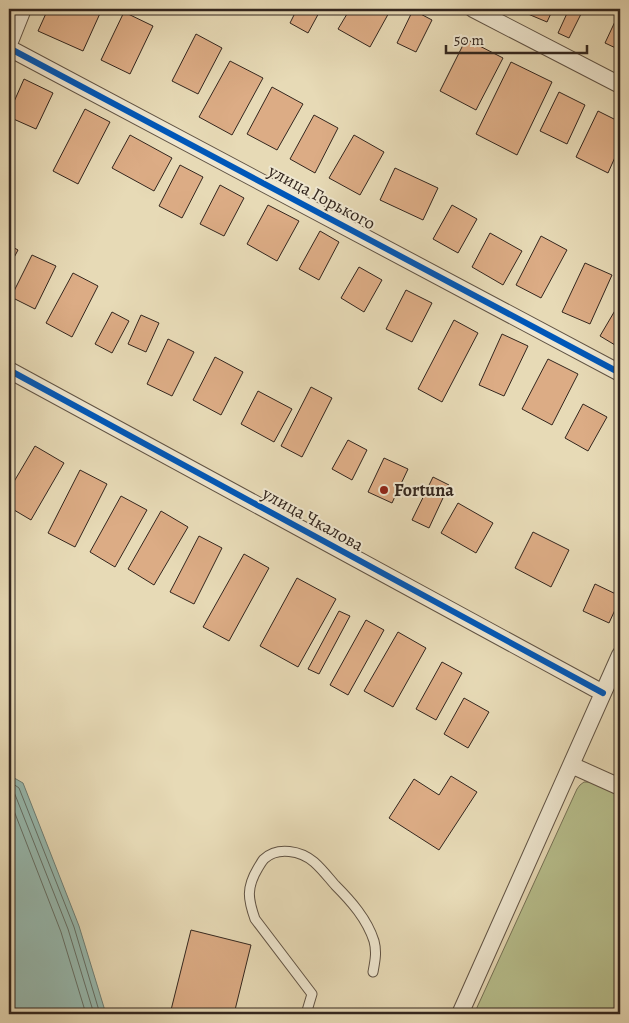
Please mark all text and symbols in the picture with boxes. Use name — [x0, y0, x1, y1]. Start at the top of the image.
scale bar — [446, 22, 588, 54]
text: 50 m — [454, 30, 484, 50]
street label: улица Горького — [263, 158, 380, 235]
place label: Fortuna — [394, 478, 454, 502]
street label: улица Чкалова — [257, 481, 369, 557]
marker: Fortuna — [378, 484, 390, 496]

